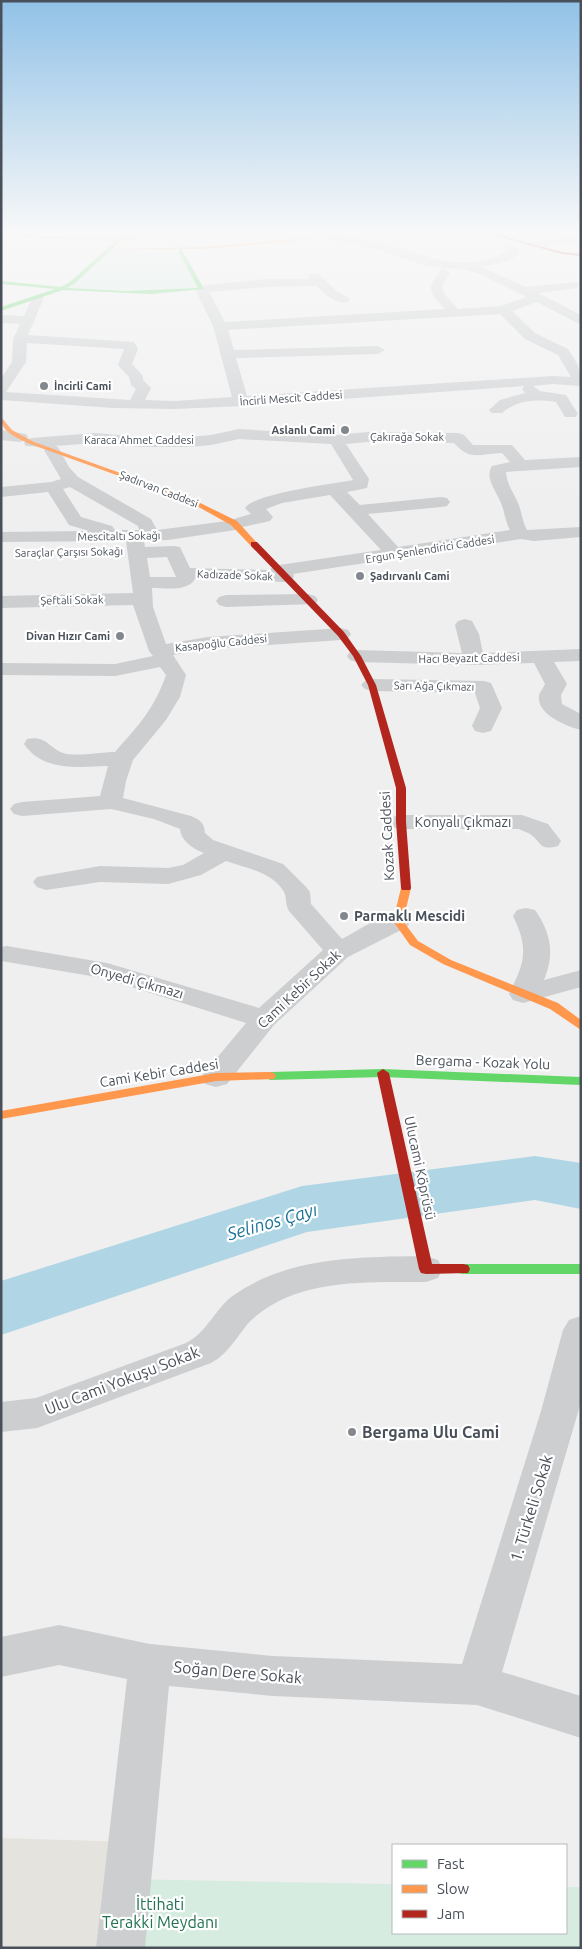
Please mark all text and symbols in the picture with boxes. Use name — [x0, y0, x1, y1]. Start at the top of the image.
marker: İncirli Cami — [38, 380, 50, 392]
place label: İncirli Cami — [54, 380, 111, 392]
street label: İncirli Mescit Caddesi — [239, 388, 343, 408]
place label: Aslanlı Cami — [271, 424, 335, 436]
marker: Aslanlı Cami — [339, 424, 351, 436]
street label: Çakırağa Sokak — [370, 431, 444, 443]
street label: Karaca Ahmet Caddesi — [84, 434, 194, 446]
street label: Şadırvan Caddesi — [118, 468, 200, 510]
street label: Mescitaltı Sokağı — [77, 529, 161, 543]
street label: Ergun Şenlendirici Caddesi — [365, 533, 495, 565]
street label: Saraçlar Çarşısı Sokağı — [15, 545, 123, 559]
street label: Kadızade Sokak — [197, 568, 274, 582]
marker: Şadırvanlı Cami — [354, 570, 366, 582]
place label: Şadırvanlı Cami — [370, 570, 450, 582]
street label: Şeftali Sokak — [40, 593, 104, 607]
place label: Divan Hızır Cami — [26, 630, 110, 642]
marker: Divan Hızır Cami — [114, 630, 126, 642]
street label: Kasapoğlu Caddesi — [174, 632, 268, 654]
street label: Hacı Beyazıt Caddesi — [418, 651, 520, 665]
street label: Sarı Ağa Çıkmazı — [394, 679, 474, 693]
street label: Kozak Caddesi — [377, 791, 397, 881]
street label: Konyalı Çıkmazı — [415, 814, 511, 830]
place label: Parmaklı Mescidi — [354, 908, 465, 924]
marker: Parmaklı Mescidi — [338, 910, 350, 922]
street label: Cami Kebir Sokak — [254, 946, 344, 1032]
street label: Onyedi Çıkmazı — [89, 960, 185, 1002]
street label: Bergama - Kozak Yolu — [415, 1052, 551, 1072]
street label: Cami Kebir Caddesi — [98, 1056, 220, 1090]
street label: Ulucami Köprüsü — [401, 1115, 439, 1221]
water label: Selinos Çayı — [224, 1198, 320, 1244]
street label: Ulu Cami Yokuşu Sokak — [42, 1342, 202, 1418]
place label: Bergama Ulu Cami — [362, 1423, 499, 1441]
marker: Bergama Ulu Cami — [346, 1426, 358, 1438]
street label: 1. Türkeli Sokak — [506, 1452, 556, 1564]
street label: Soğan Dere Sokak — [173, 1657, 303, 1687]
legend — [392, 1844, 567, 1934]
text: Fast — [437, 1855, 465, 1872]
text: Slow — [437, 1880, 470, 1897]
park label: İttihati Terakki Meydanı — [102, 1895, 218, 1931]
text: Jam — [437, 1905, 465, 1922]

